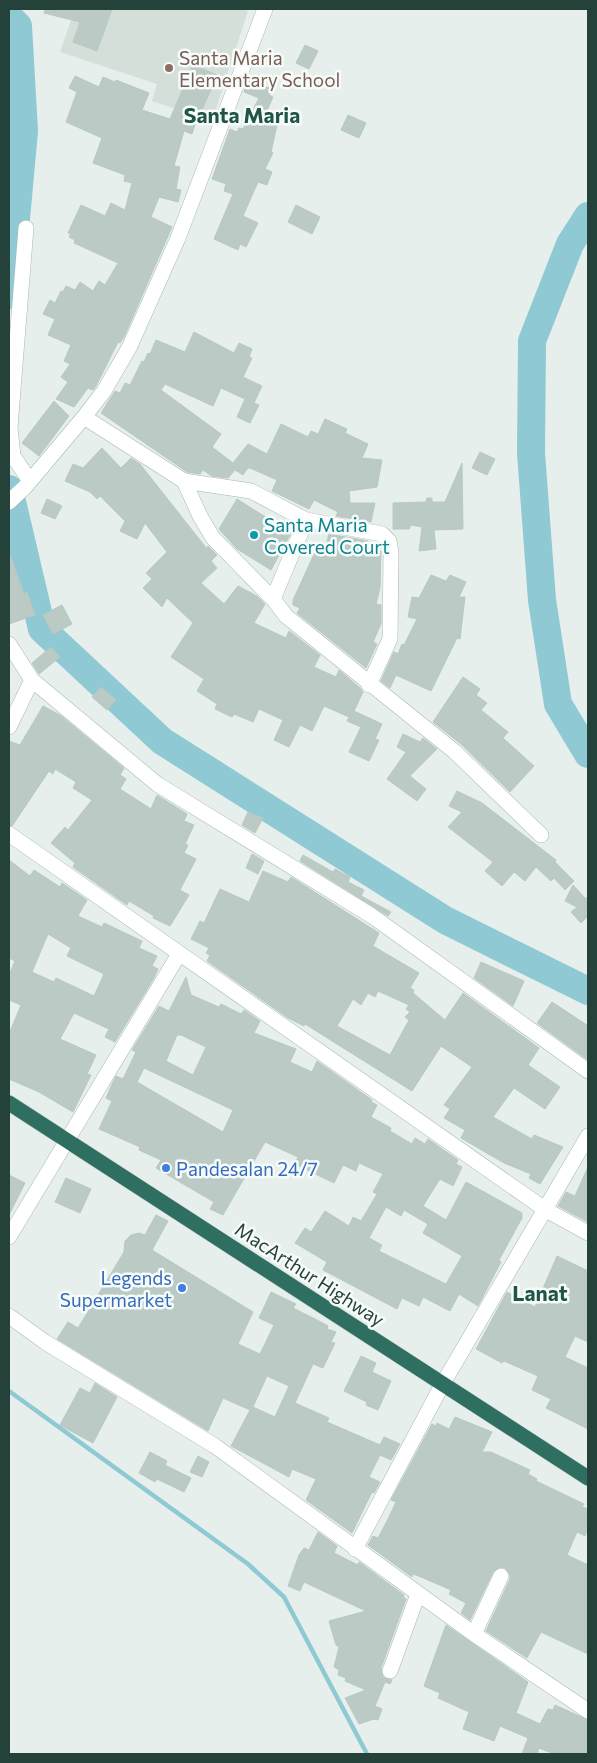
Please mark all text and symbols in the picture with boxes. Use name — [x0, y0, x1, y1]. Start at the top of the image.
place label: Santa Maria Elementary School — [179, 46, 340, 91]
marker: Santa Maria Elementary School — [163, 62, 175, 74]
district label: Santa Maria — [184, 102, 300, 127]
place label: Santa Maria Covered Court — [264, 513, 390, 558]
marker: Santa Maria Covered Court — [248, 529, 260, 541]
place label: Pandesalan 24/7 — [176, 1157, 318, 1180]
marker: Pandesalan 24/7 — [160, 1162, 172, 1174]
street label: MacArthur Highway — [231, 1217, 389, 1331]
place label: Legends Supermarket — [60, 1266, 172, 1311]
district label: Lanat — [512, 1280, 568, 1305]
marker: Legends Supermarket — [176, 1282, 188, 1294]

